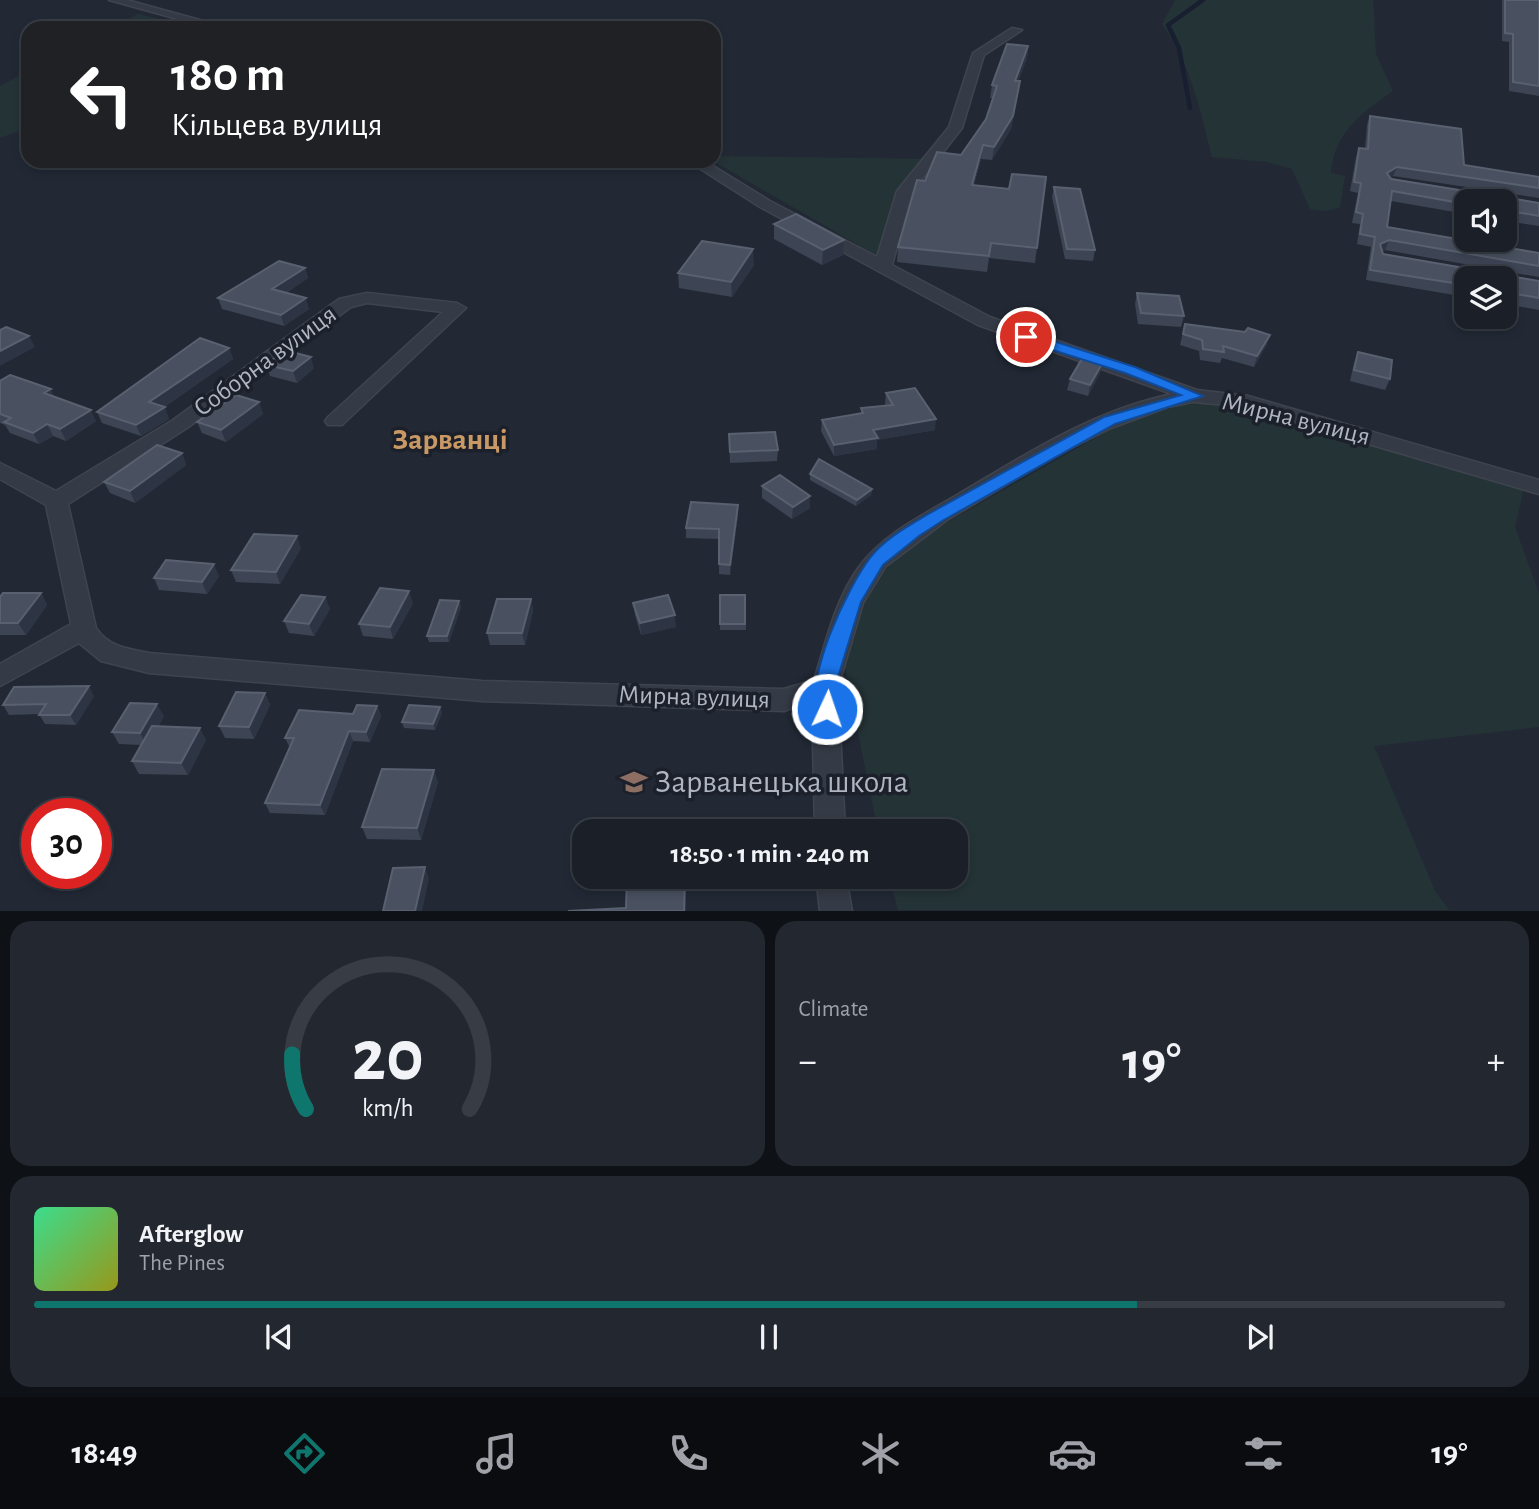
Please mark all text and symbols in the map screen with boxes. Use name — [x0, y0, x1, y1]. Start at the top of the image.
icon: left — [56, 49, 147, 140]
text: 180 m — [171, 51, 285, 100]
text: Кільцева вулиця — [171, 109, 383, 141]
map controls — [1454, 189, 1517, 329]
button: sound — [1454, 189, 1517, 252]
button: layers — [1454, 266, 1517, 329]
street label: Соборна вулиця — [189, 301, 341, 421]
pin — [996, 307, 1056, 367]
icon: arrive — [1007, 318, 1045, 356]
street label: Мирна вулиця — [1219, 388, 1373, 450]
district label: Зарванці — [392, 425, 508, 455]
position arrow — [790, 672, 864, 746]
street label: Мирна вулиця — [618, 681, 770, 713]
place label: Зарванецька школа — [655, 766, 908, 798]
school or university icon: Зарванецька школа — [619, 767, 649, 797]
speed limit sign: 30 — [21, 798, 112, 889]
text: 18:50 · 1 min · 240 m — [670, 841, 870, 867]
text: Climate — [799, 998, 868, 1021]
text: 20 — [351, 1022, 423, 1095]
text: 19° — [1122, 1036, 1181, 1088]
text: − — [799, 1043, 817, 1081]
text: + — [1487, 1043, 1505, 1081]
text: km/h — [361, 1096, 413, 1121]
text: Afterglow — [139, 1221, 243, 1247]
text: The Pines — [139, 1252, 225, 1275]
icon: previous — [260, 1318, 298, 1356]
icon: pause — [750, 1318, 788, 1356]
icon: next — [1241, 1318, 1279, 1356]
icon: directions — [280, 1429, 329, 1478]
icon: music — [472, 1429, 521, 1478]
icon: phone — [664, 1429, 713, 1478]
icon: climate — [856, 1429, 905, 1478]
icon: car — [1048, 1429, 1097, 1478]
icon: filters — [1239, 1429, 1288, 1478]
text: 18:49 — [71, 1437, 138, 1469]
text: 19° — [1431, 1437, 1468, 1469]

